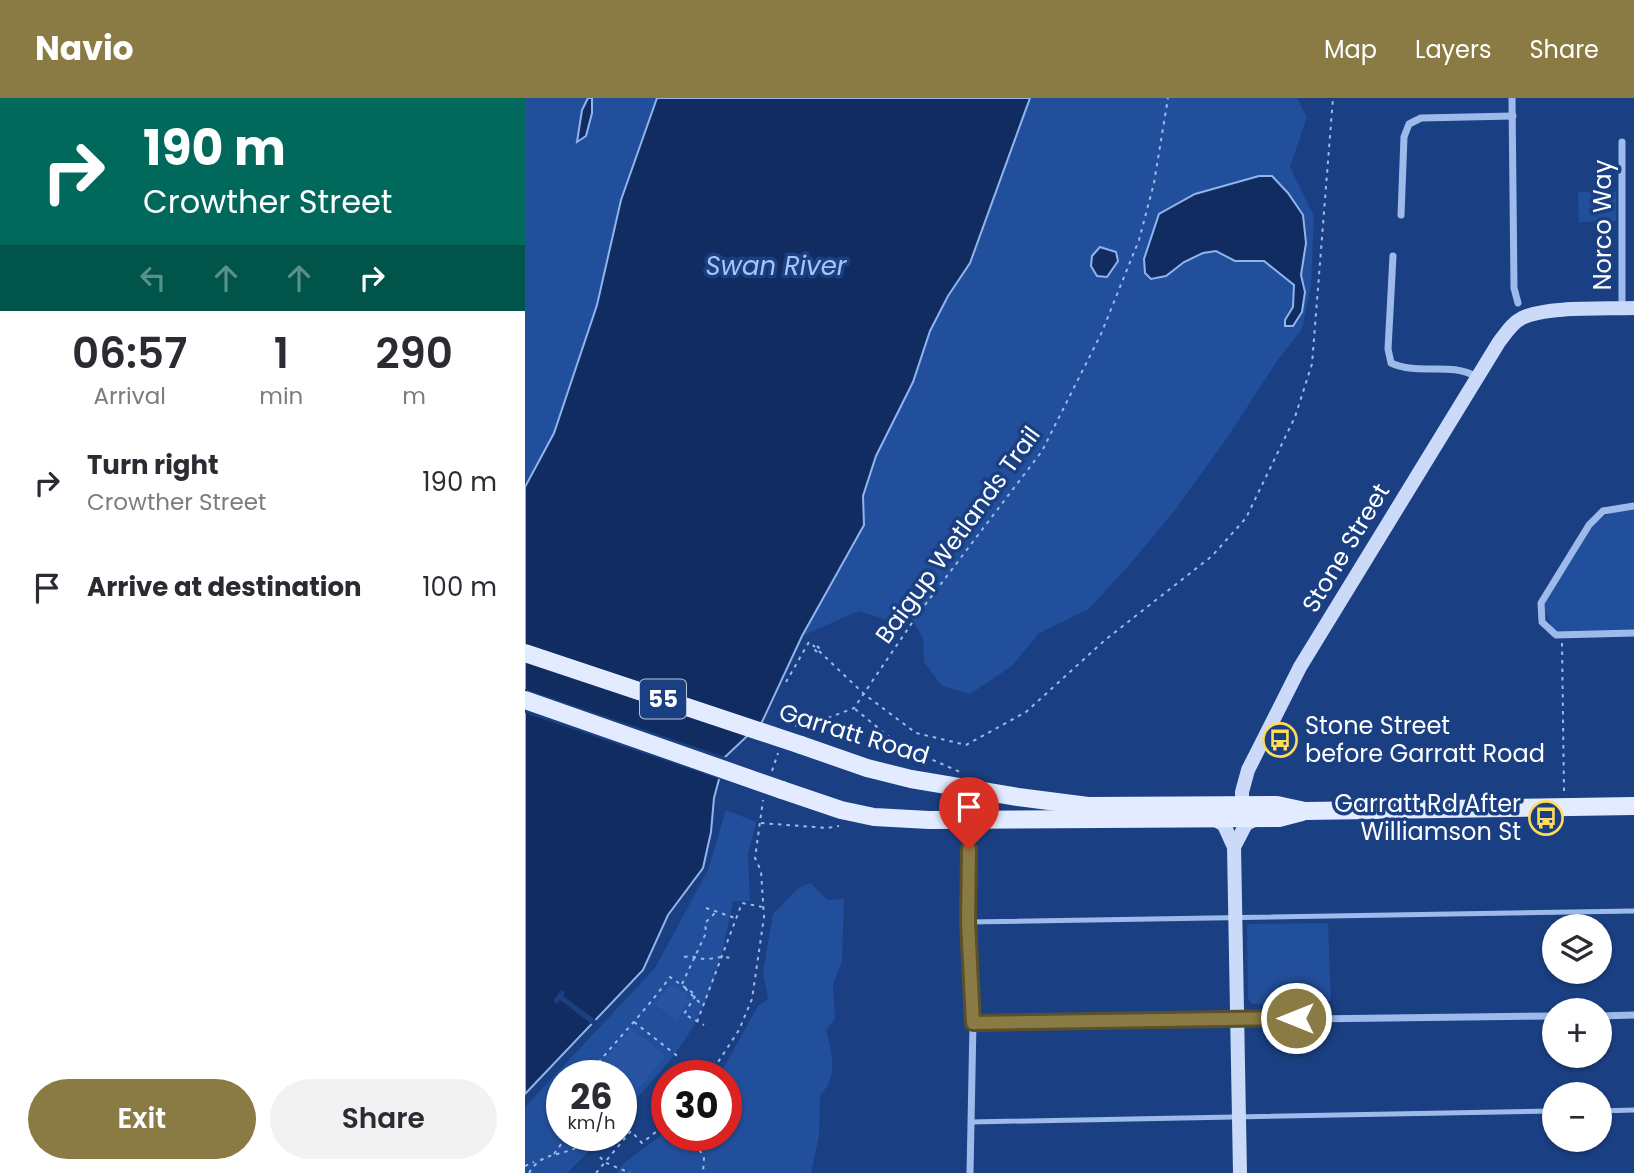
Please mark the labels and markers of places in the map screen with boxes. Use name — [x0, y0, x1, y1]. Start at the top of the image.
place label: Stone Street before Garratt Road — [1305, 709, 1545, 770]
bus stop icon: Stone Street before Garratt Road — [1261, 721, 1299, 759]
pin — [939, 777, 999, 849]
place label: Garratt Rd After Williamson St — [1334, 787, 1521, 848]
bus stop icon: Garratt Rd After Williamson St — [1527, 799, 1565, 837]

